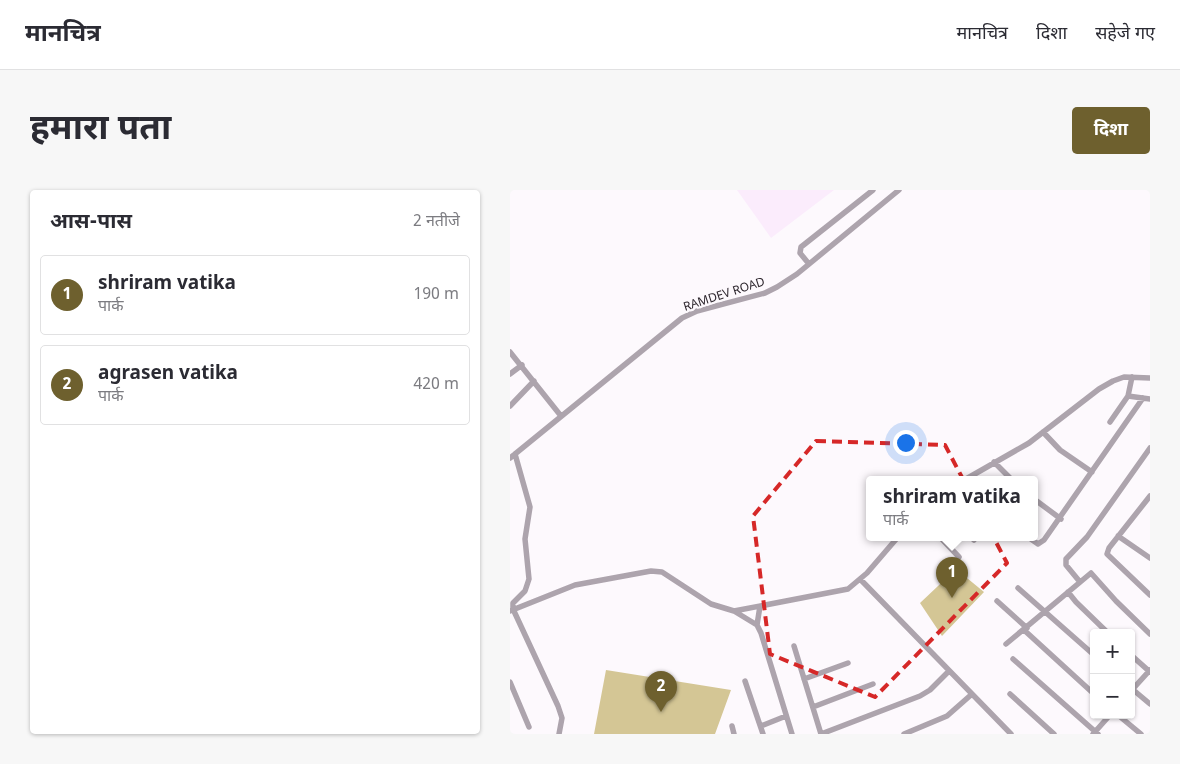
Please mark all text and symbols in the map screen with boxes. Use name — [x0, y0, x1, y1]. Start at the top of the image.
text: मानचित्र — [25, 19, 101, 51]
text: मानचित्र — [957, 23, 1008, 46]
text: दिशा — [1036, 23, 1067, 46]
text: सहेजे गए — [1095, 23, 1155, 46]
button: दिशा — [1072, 107, 1150, 154]
text: हमारा पता — [30, 108, 171, 153]
text: आस-पास — [50, 209, 132, 237]
text: 2 नतीजे — [413, 212, 460, 233]
text: shriram vatika — [98, 272, 236, 297]
street label: RAMDEV ROAD — [682, 274, 767, 316]
text: 1 — [62, 285, 72, 306]
text: 190 m — [413, 285, 459, 306]
text: पार्क — [98, 297, 124, 318]
text: agrasen vatika — [98, 362, 238, 387]
text: 2 — [62, 375, 72, 396]
text: 420 m — [413, 375, 459, 396]
text: पार्क — [98, 387, 124, 408]
your location — [893, 430, 919, 456]
popup — [866, 476, 1038, 541]
text: shriram vatika — [883, 486, 1021, 511]
text: पार्क — [883, 511, 909, 532]
pin: 1 — [936, 557, 968, 598]
map controls — [1090, 629, 1135, 719]
button: + — [1090, 629, 1135, 674]
pin: 2 — [645, 671, 677, 712]
button: − — [1090, 674, 1135, 719]

